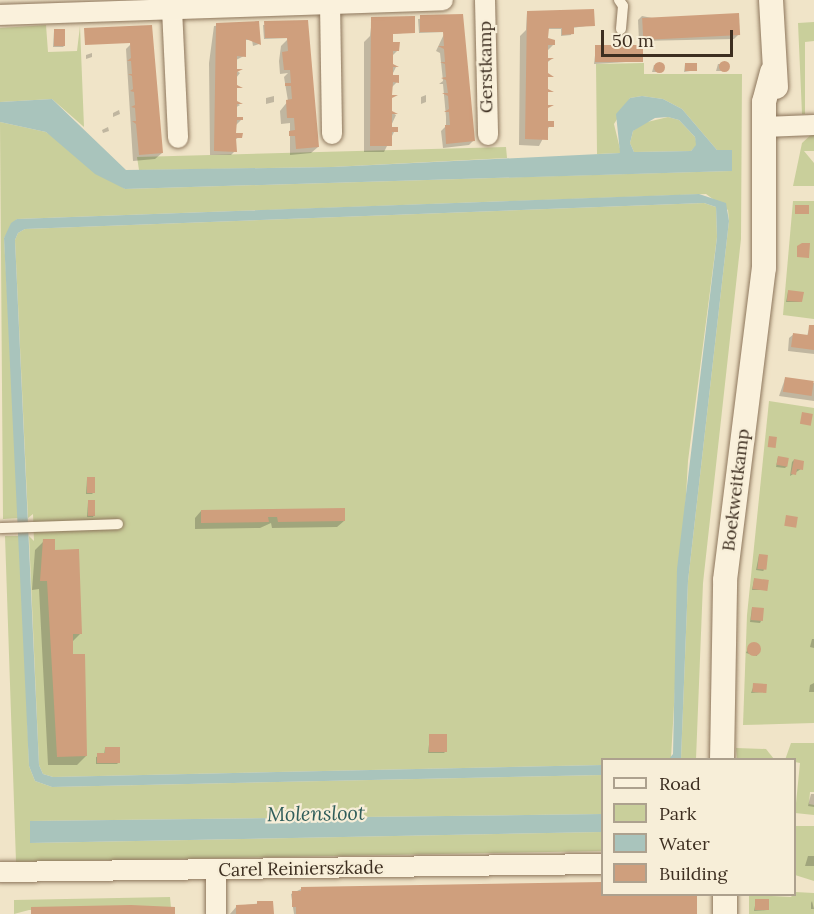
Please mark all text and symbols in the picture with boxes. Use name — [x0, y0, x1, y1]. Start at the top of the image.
scale bar — [604, 18, 736, 56]
street label: Gerstkamp — [474, 21, 498, 113]
text: 50 m — [612, 29, 654, 52]
street label: Boekweitkamp — [718, 428, 754, 552]
legend — [601, 758, 796, 896]
text: Road — [659, 772, 701, 795]
water label: Molensloot — [267, 800, 365, 826]
text: Park — [659, 802, 696, 825]
text: Water — [659, 832, 710, 855]
street label: Carel Reinierszkade — [218, 857, 384, 881]
text: Building — [659, 862, 727, 885]

